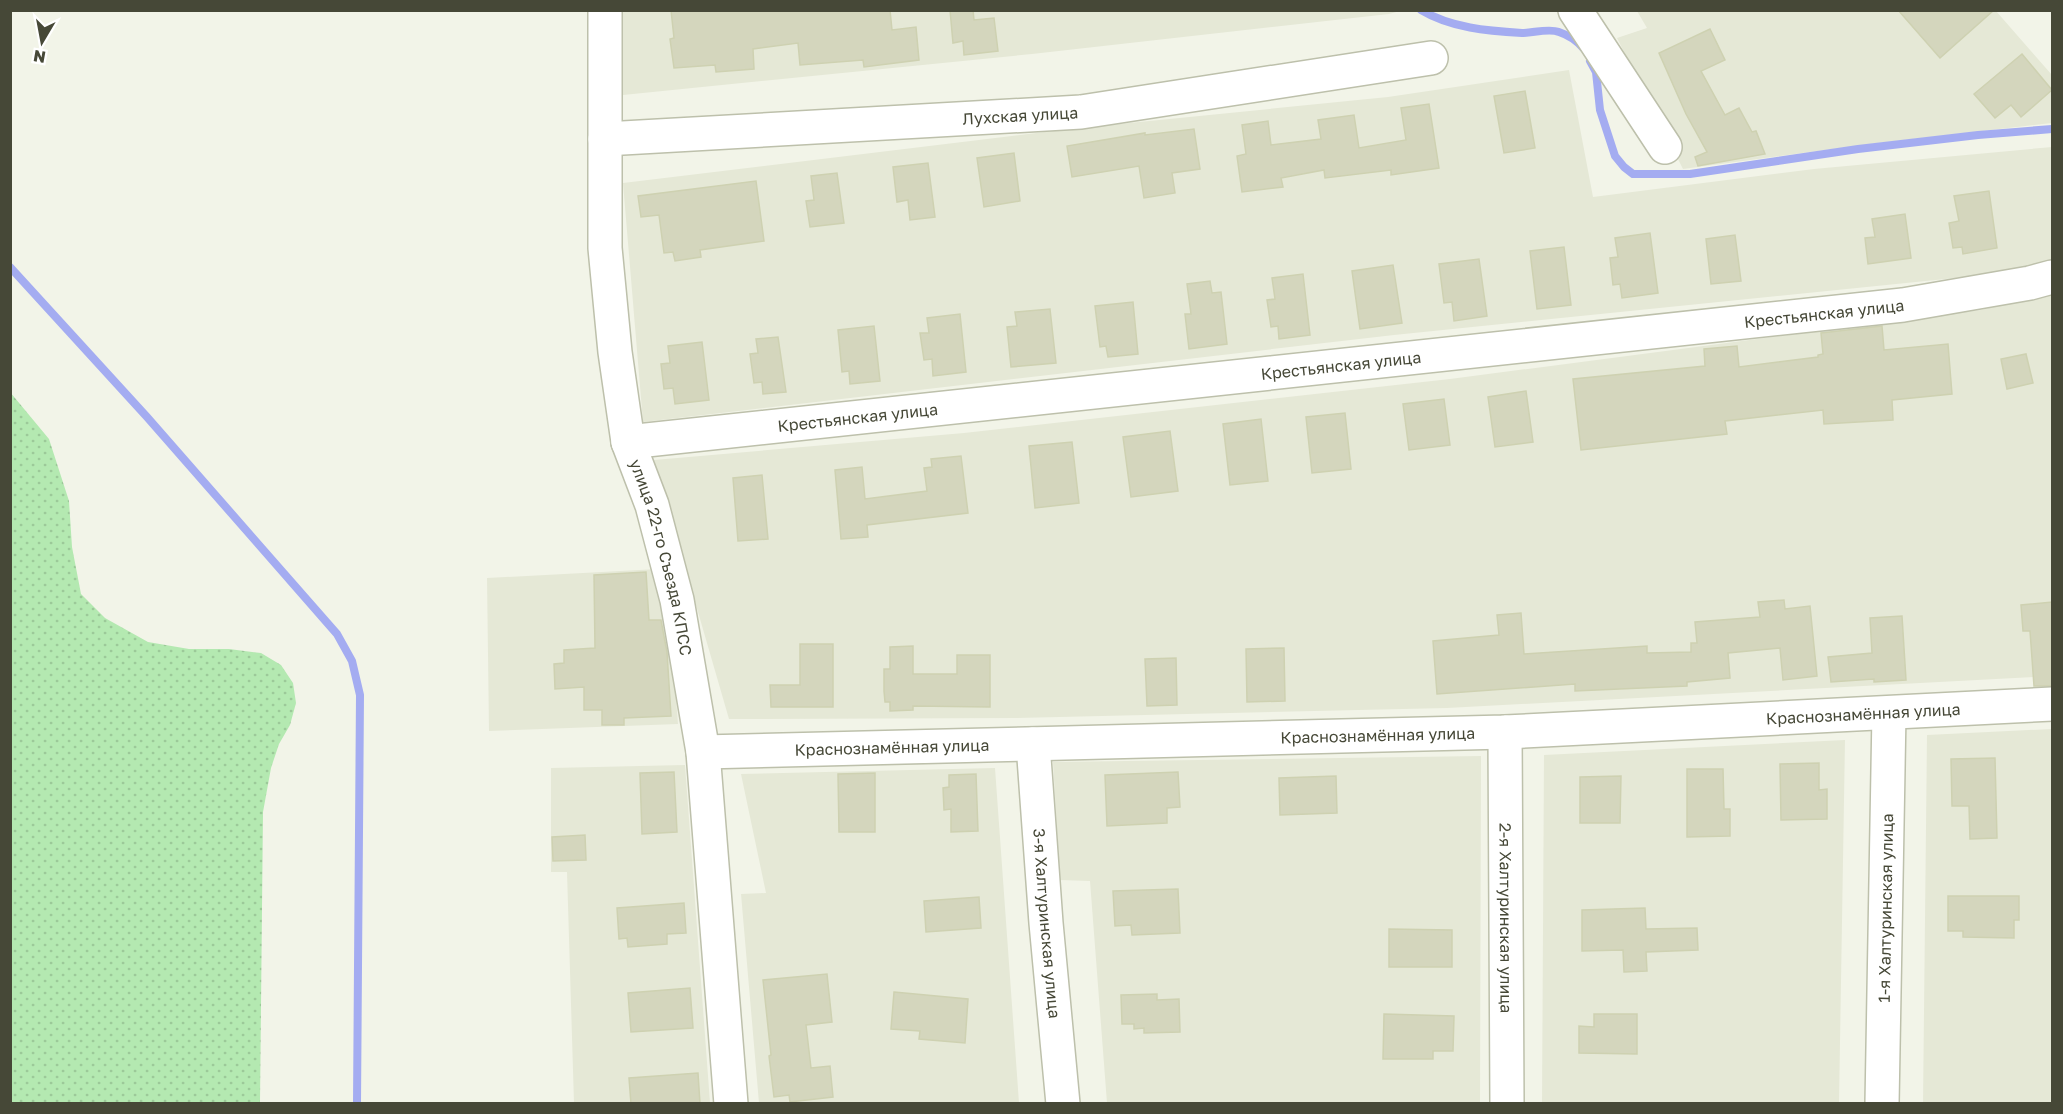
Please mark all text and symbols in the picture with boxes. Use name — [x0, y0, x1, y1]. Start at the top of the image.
north arrow — [12, 12, 72, 72]
text: N — [32, 46, 47, 68]
street label: Лухская улица — [962, 102, 1079, 129]
street label: Крестьянская улица — [1743, 295, 1905, 332]
street label: Крестьянская улица — [1260, 347, 1422, 384]
street label: Крестьянская улица — [777, 399, 939, 436]
street label: улица 22-го Съезда КПСС — [625, 456, 696, 657]
street label: Краснознамённая улица — [1765, 699, 1961, 729]
street label: Краснознамённая улица — [1280, 723, 1475, 748]
street label: Краснознамённая улица — [794, 735, 990, 760]
street label: 1-я Халтуринская улица — [1874, 813, 1897, 1003]
street label: 2-я Халтуринская улица — [1495, 823, 1517, 1013]
street label: 3-я Халтуринская улица — [1029, 828, 1065, 1019]

